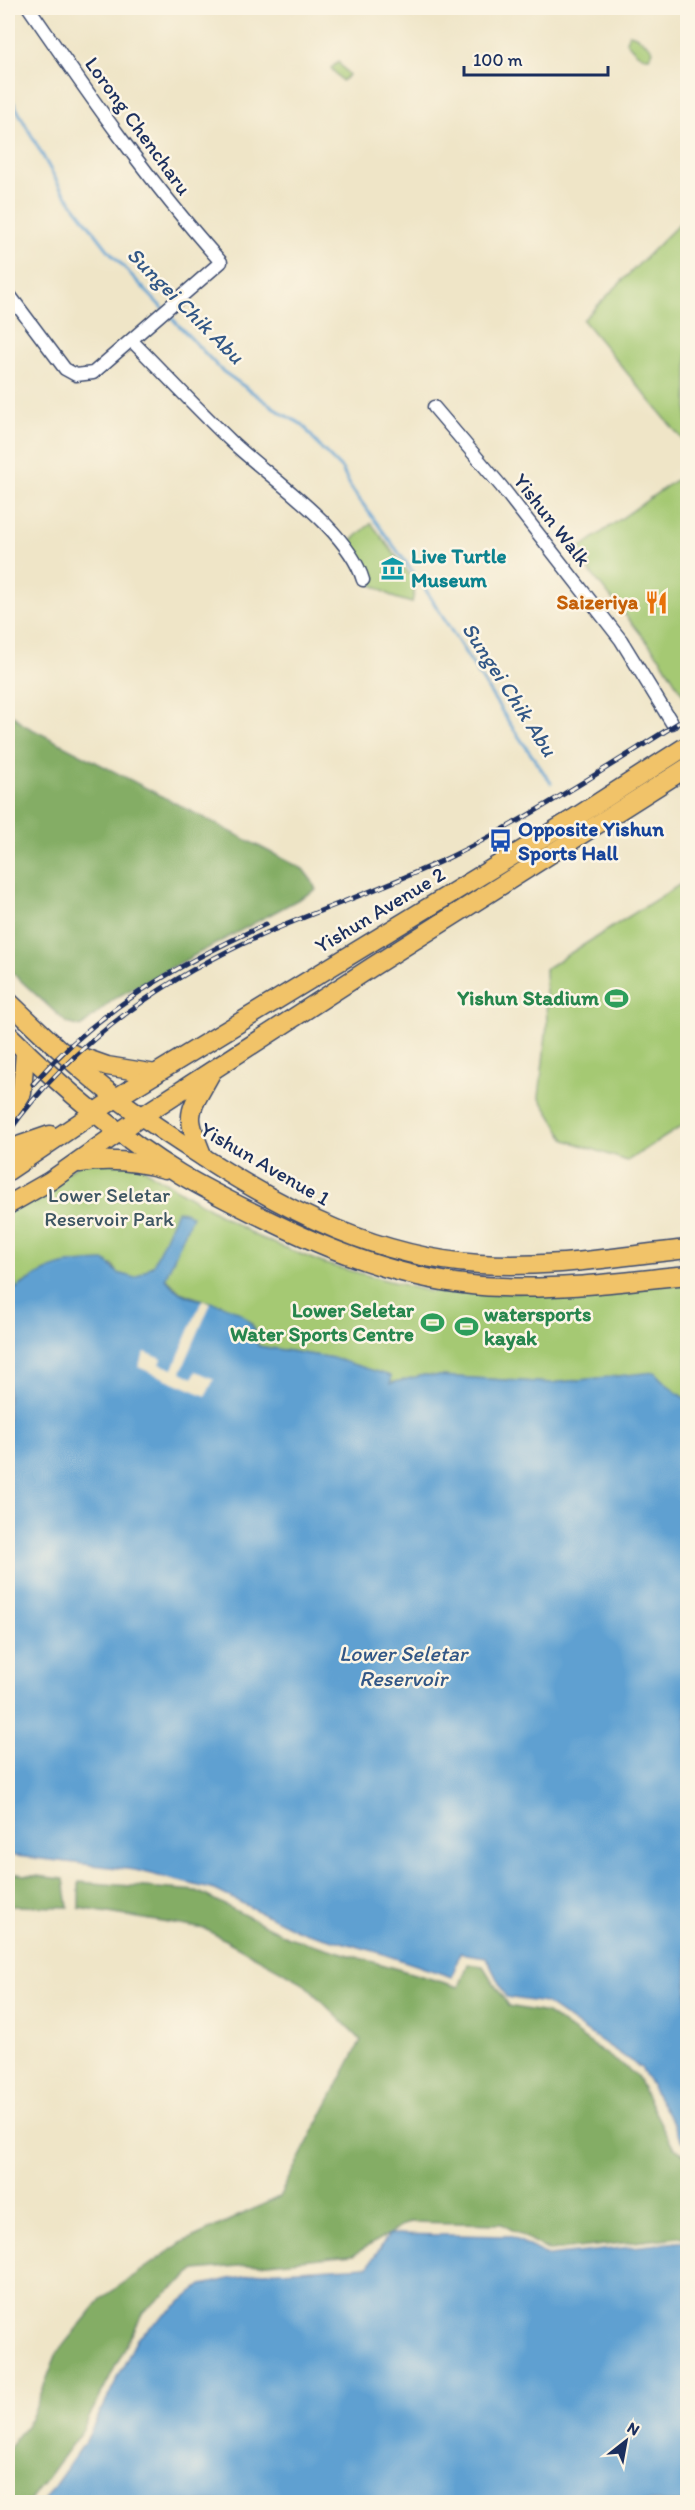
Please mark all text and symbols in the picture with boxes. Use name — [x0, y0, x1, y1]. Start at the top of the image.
scale bar — [464, 39, 608, 77]
text: 100 m — [473, 49, 523, 71]
street label: Lorong Chencharu — [80, 52, 197, 200]
water label: Sungei Chik Abu — [121, 241, 250, 370]
street label: Yishun Walk — [508, 468, 597, 571]
place label: Live Turtle Museum — [411, 543, 507, 592]
museum icon: Live Turtle Museum — [380, 555, 406, 581]
place label: Saizeriya — [556, 589, 639, 615]
restaurant icon: Saizeriya — [643, 589, 669, 615]
water label: Sungei Chik Abu — [456, 617, 564, 762]
place label: Opposite Yishun Sports Hall — [518, 816, 664, 866]
bus stop icon: Opposite Yishun Sports Hall — [487, 828, 513, 854]
street label: Yishun Avenue 2 — [310, 861, 449, 958]
place label: Yishun Stadium — [456, 985, 599, 1010]
sports icon: Yishun Stadium — [604, 985, 630, 1011]
street label: Yishun Avenue 1 — [196, 1116, 335, 1211]
park label: Lower Seletar Reservoir Park — [44, 1182, 174, 1231]
place label: Lower Seletar Water Sports Centre — [230, 1297, 415, 1347]
place label: watersports kayak — [484, 1301, 591, 1351]
sports icon: Lower Seletar Water Sports Centre — [419, 1309, 445, 1335]
sports icon: watersports kayak — [453, 1313, 479, 1339]
water label: Lower Seletar Reservoir — [339, 1640, 470, 1692]
north arrow — [596, 2411, 656, 2471]
text: N — [624, 2418, 643, 2439]

